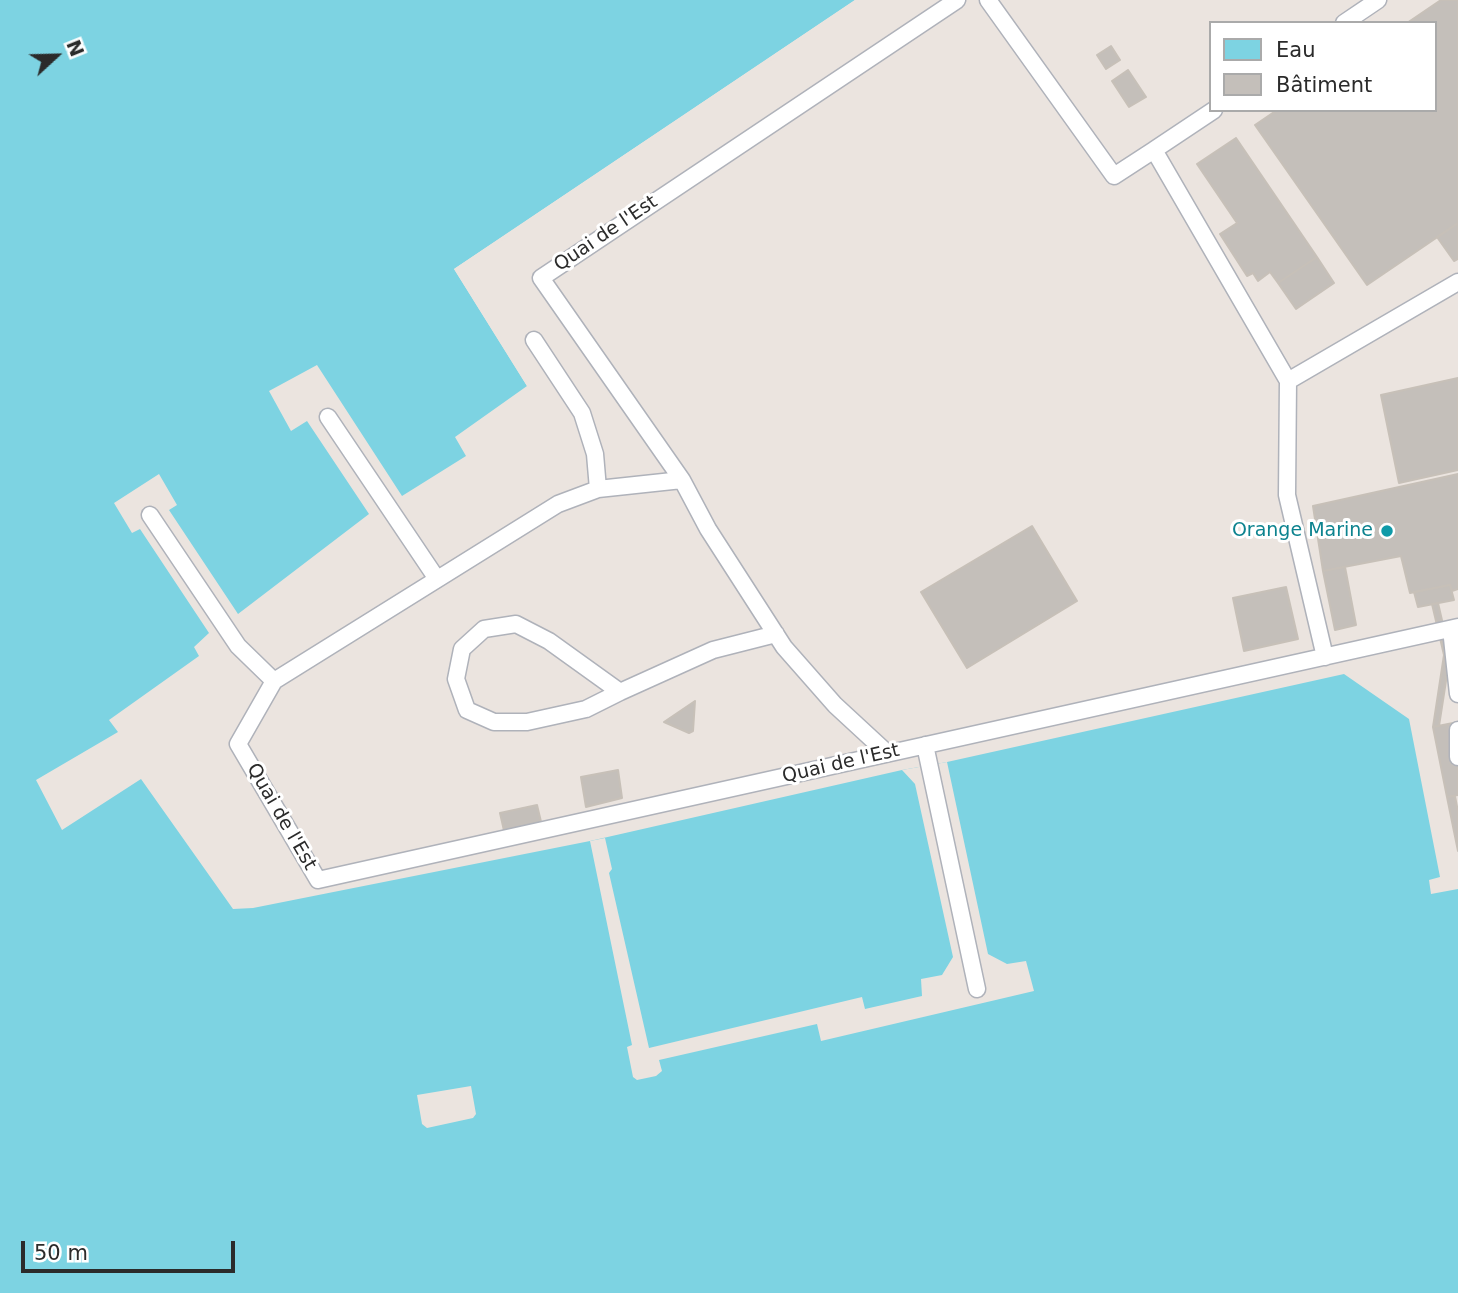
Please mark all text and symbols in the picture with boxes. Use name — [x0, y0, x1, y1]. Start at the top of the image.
north arrow — [21, 21, 91, 91]
legend — [1210, 21, 1437, 112]
text: N — [62, 37, 89, 60]
text: Eau — [1276, 38, 1315, 62]
text: Bâtiment — [1276, 73, 1372, 97]
street label: Quai de l'Est — [550, 191, 662, 277]
place label: Orange Marine — [1232, 520, 1373, 542]
marker: Orange Marine — [1379, 523, 1395, 539]
street label: Quai de l'Est — [780, 739, 902, 789]
street label: Quai de l'Est — [241, 760, 321, 874]
scale bar — [24, 1226, 238, 1270]
text: 50 m — [34, 1241, 88, 1265]

